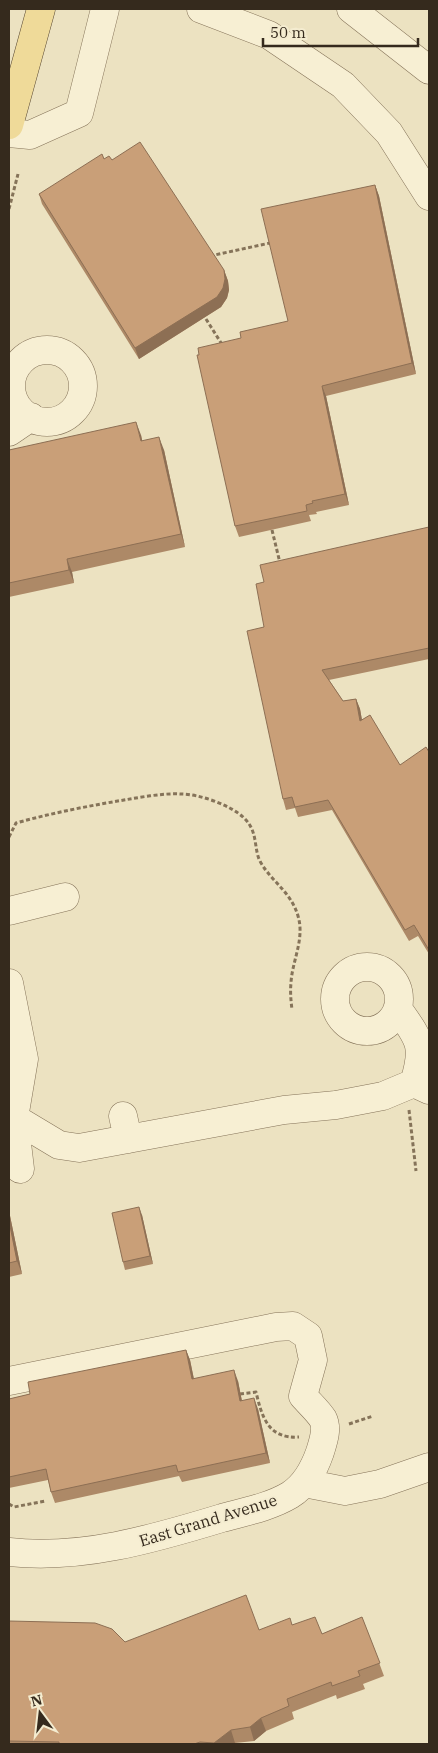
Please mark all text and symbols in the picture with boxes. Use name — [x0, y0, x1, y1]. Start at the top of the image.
scale bar — [263, 15, 418, 47]
text: 50 m — [270, 23, 306, 42]
street label: East Grand Avenue — [137, 1489, 279, 1551]
north arrow — [15, 1688, 65, 1738]
text: N — [29, 1690, 44, 1711]

